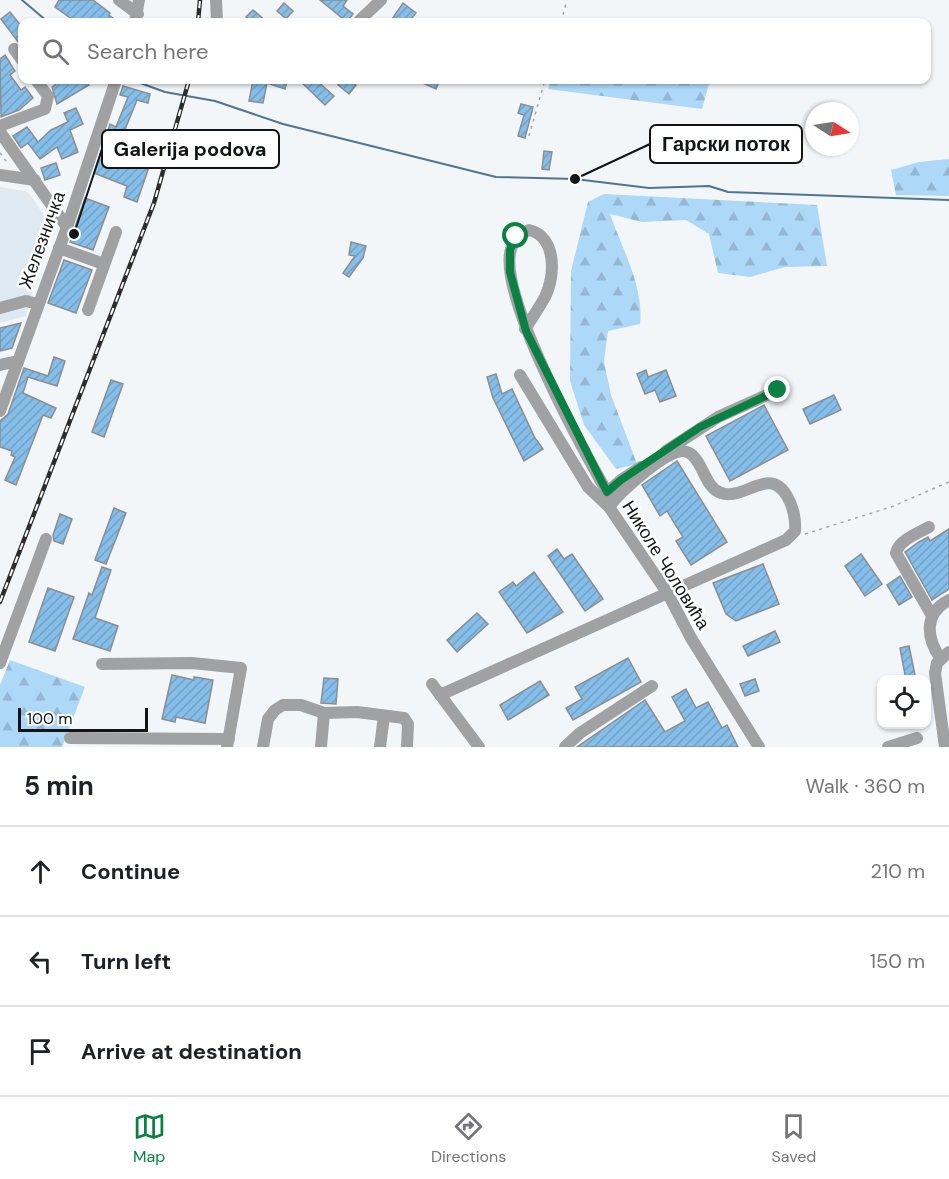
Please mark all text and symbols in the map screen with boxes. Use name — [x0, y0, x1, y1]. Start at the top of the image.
search box — [18, 18, 931, 84]
icon: search — [39, 35, 72, 68]
text: Search here — [87, 37, 208, 66]
north arrow — [805, 102, 859, 156]
callout: Гарски поток — [650, 125, 802, 163]
callout: Galerija podova — [102, 130, 279, 168]
text: Гарски поток — [662, 131, 791, 157]
text: Galerija podova — [114, 136, 266, 162]
street label: Железничка — [13, 187, 71, 292]
route start — [502, 222, 528, 248]
route end — [764, 376, 790, 402]
street label: Николе Чоловића — [617, 496, 716, 635]
map controls — [877, 675, 931, 729]
button: locate — [877, 675, 931, 729]
scale bar — [18, 705, 148, 732]
text: 100 m — [27, 708, 72, 729]
text: 5 min — [24, 769, 94, 803]
text: Walk · 360 m — [805, 773, 925, 799]
icon: ahead — [24, 855, 57, 888]
text: Continue — [81, 857, 180, 886]
text: 210 m — [870, 858, 925, 884]
icon: left — [24, 945, 57, 978]
text: Turn left — [81, 947, 171, 976]
text: 150 m — [870, 948, 925, 974]
icon: arrive — [24, 1035, 57, 1068]
text: Arrive at destination — [81, 1037, 302, 1066]
tab: Map — [133, 1110, 166, 1167]
tab: Directions — [431, 1110, 506, 1167]
tab: Saved — [772, 1110, 816, 1167]

